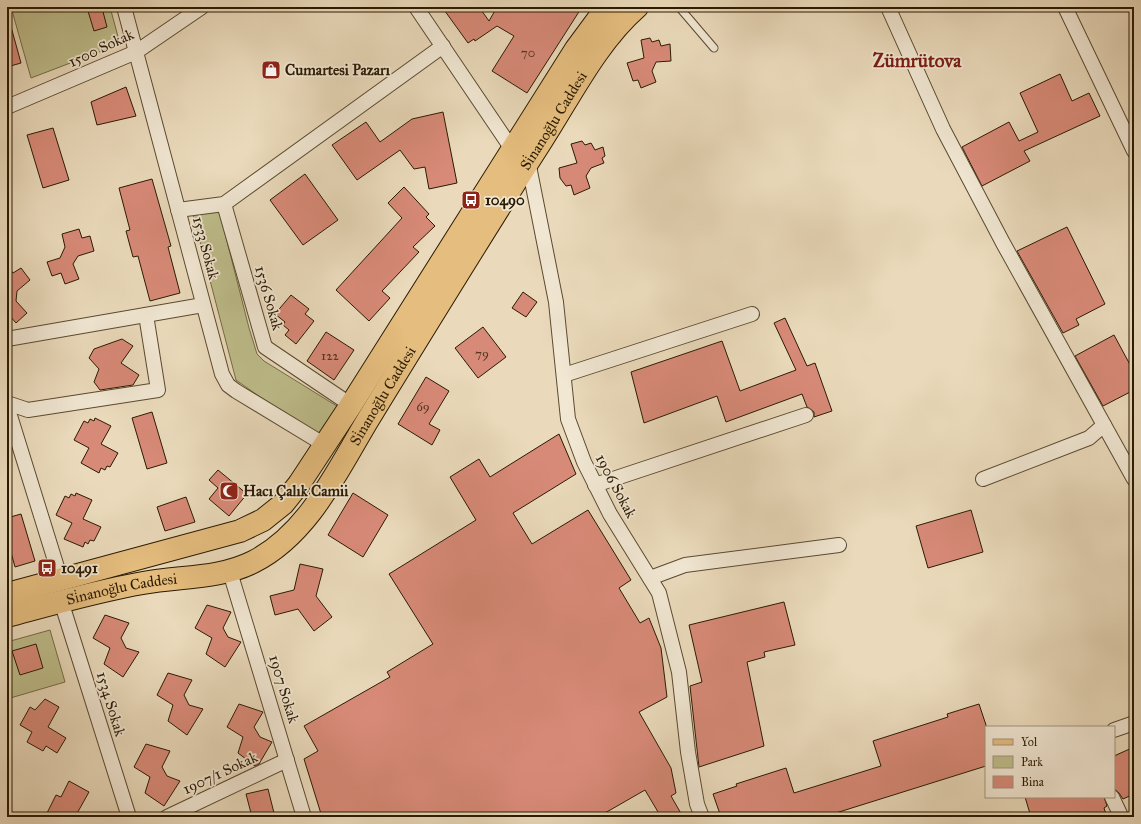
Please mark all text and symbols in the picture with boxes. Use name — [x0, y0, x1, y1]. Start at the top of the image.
street label: 1500 Sokak — [65, 25, 137, 71]
house number: 70 — [521, 45, 535, 61]
district label: Zümrütova — [873, 49, 962, 72]
shop icon: Cumartesi Pazarı — [260, 59, 282, 81]
place label: Cumartesi Pazarı — [285, 61, 391, 79]
street label: Si̇nanoğlu Caddesi — [516, 68, 591, 173]
bus stop icon: 10490 — [460, 189, 482, 211]
place label: 10490 — [485, 191, 525, 210]
street label: 1533 Sokak — [189, 215, 223, 282]
street label: 1536 Sokak — [251, 264, 287, 332]
street label: Si̇nanoğlu Caddesi — [346, 343, 420, 449]
house number: 79 — [475, 346, 489, 362]
house number: 122 — [321, 348, 340, 364]
house number: 69 — [416, 399, 430, 415]
street label: 1906 Sokak — [592, 451, 640, 521]
mosque icon: Hacı Çalık Camii — [218, 480, 240, 502]
place label: Hacı Çalık Camii — [243, 482, 349, 501]
bus stop icon: 10491 — [36, 557, 58, 579]
place label: 10491 — [61, 559, 98, 578]
street label: Si̇nanoğlu Caddesi — [64, 570, 178, 609]
street label: 1907 Sokak — [265, 653, 303, 725]
street label: 1534 Sokak — [93, 669, 129, 739]
legend — [985, 726, 1115, 798]
text: Yol — [1021, 735, 1038, 749]
street label: 1907/1 Sokak — [180, 748, 260, 798]
text: Park — [1021, 755, 1043, 769]
text: Bina — [1021, 775, 1045, 789]

